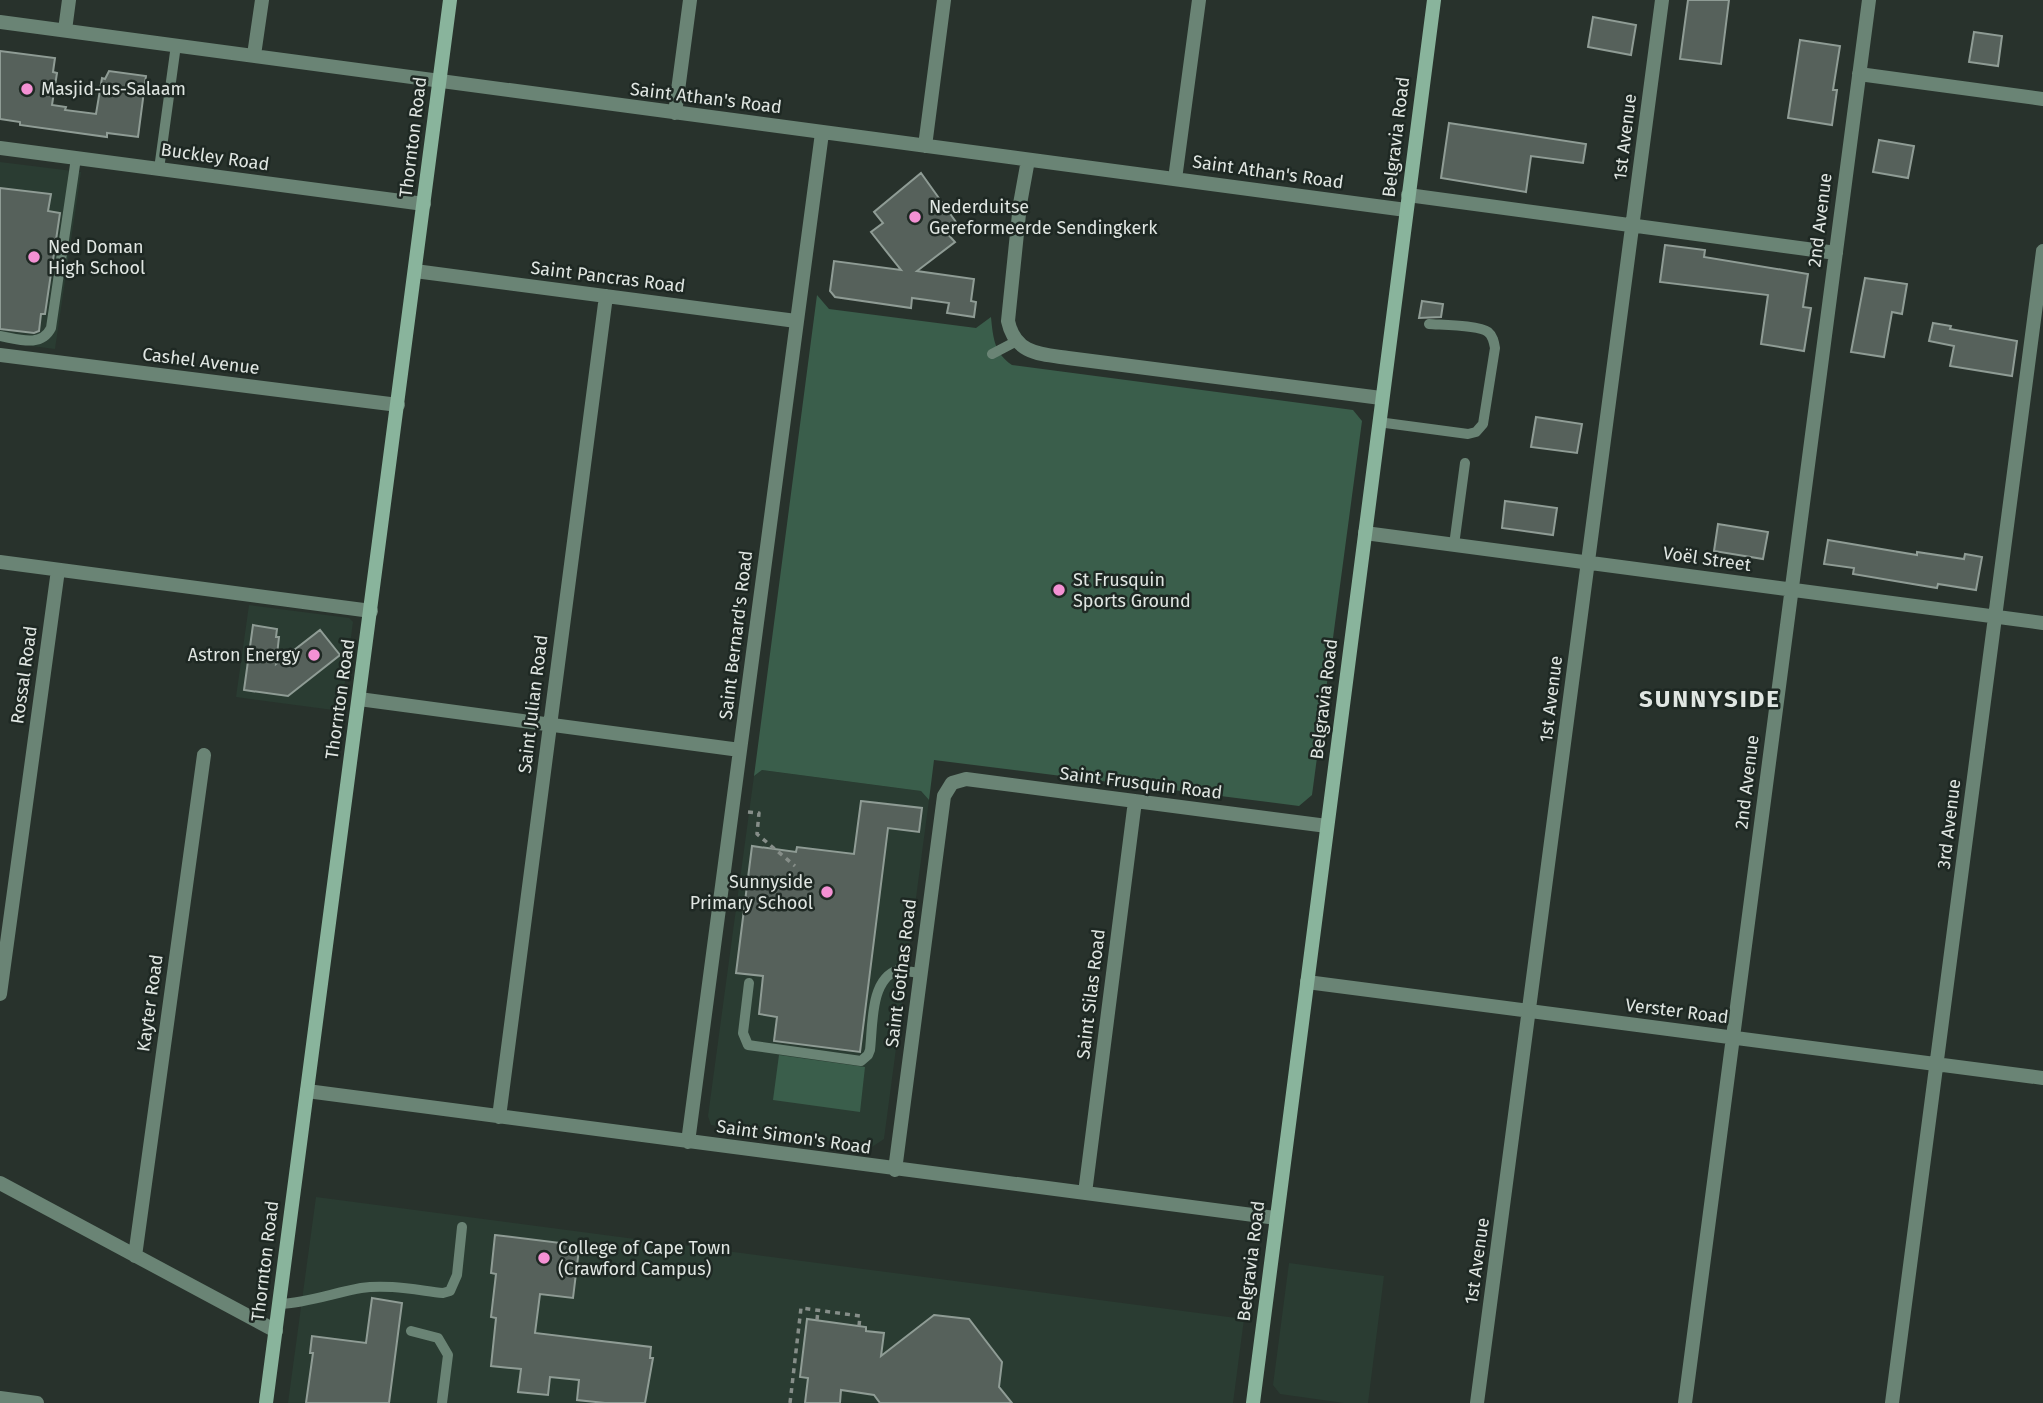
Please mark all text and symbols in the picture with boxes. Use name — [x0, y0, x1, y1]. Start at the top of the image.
street label: Thornton Road — [395, 75, 431, 199]
street label: Belgravia Road — [1378, 75, 1414, 199]
place label: Masjid-us-Salaam — [41, 78, 186, 100]
street label: Saint Athan's Road — [629, 78, 783, 118]
marker: Masjid-us-Salaam — [19, 81, 35, 97]
street label: 1st Avenue — [1609, 92, 1641, 182]
street label: Buckley Road — [159, 139, 271, 175]
street label: Saint Athan's Road — [1191, 150, 1345, 194]
street label: 2nd Avenue — [1803, 172, 1837, 268]
place label: Nederduitse Gereformeerde Sendingkerk — [929, 196, 1158, 239]
marker: Nederduitse Gereformeerde Sendingkerk — [907, 209, 923, 225]
place label: Ned Doman High School — [48, 236, 145, 279]
marker: Ned Doman High School — [26, 249, 42, 265]
street label: Saint Pancras Road — [529, 257, 687, 297]
street label: Cashel Avenue — [141, 343, 261, 379]
street label: Voël Street — [1662, 542, 1753, 576]
street label: Saint Bernard's Road — [715, 549, 757, 721]
place label: St Frusquin Sports Ground — [1073, 569, 1191, 612]
marker: St Frusquin Sports Ground — [1051, 582, 1067, 598]
street label: Rossal Road — [6, 625, 42, 725]
street label: Saint Julian Road — [514, 633, 552, 775]
street label: Thornton Road — [321, 637, 359, 761]
street label: Belgravia Road — [1306, 637, 1342, 761]
place label: Astron Energy — [188, 644, 300, 666]
marker: Astron Energy — [306, 647, 322, 663]
street label: 1st Avenue — [1535, 654, 1567, 744]
district label: SUNNYSIDE — [1639, 685, 1781, 713]
street label: 2nd Avenue — [1730, 734, 1764, 830]
street label: Saint Frusquin Road — [1058, 762, 1224, 804]
street label: 3rd Avenue — [1933, 778, 1965, 870]
place label: Sunnyside Primary School — [690, 871, 813, 914]
marker: Sunnyside Primary School — [819, 884, 835, 900]
street label: Saint Gothas Road — [881, 897, 921, 1049]
street label: Saint Silas Road — [1072, 928, 1110, 1060]
street label: Kayter Road — [132, 953, 168, 1053]
street label: Verster Road — [1624, 994, 1730, 1028]
street label: Saint Simon's Road — [715, 1115, 873, 1159]
street label: Thornton Road — [247, 1199, 283, 1323]
street label: Belgravia Road — [1233, 1199, 1269, 1323]
street label: 1st Avenue — [1460, 1216, 1494, 1306]
place label: College of Cape Town (Crawford Campus) — [558, 1237, 731, 1280]
marker: College of Cape Town (Crawford Campus) — [536, 1250, 552, 1266]

